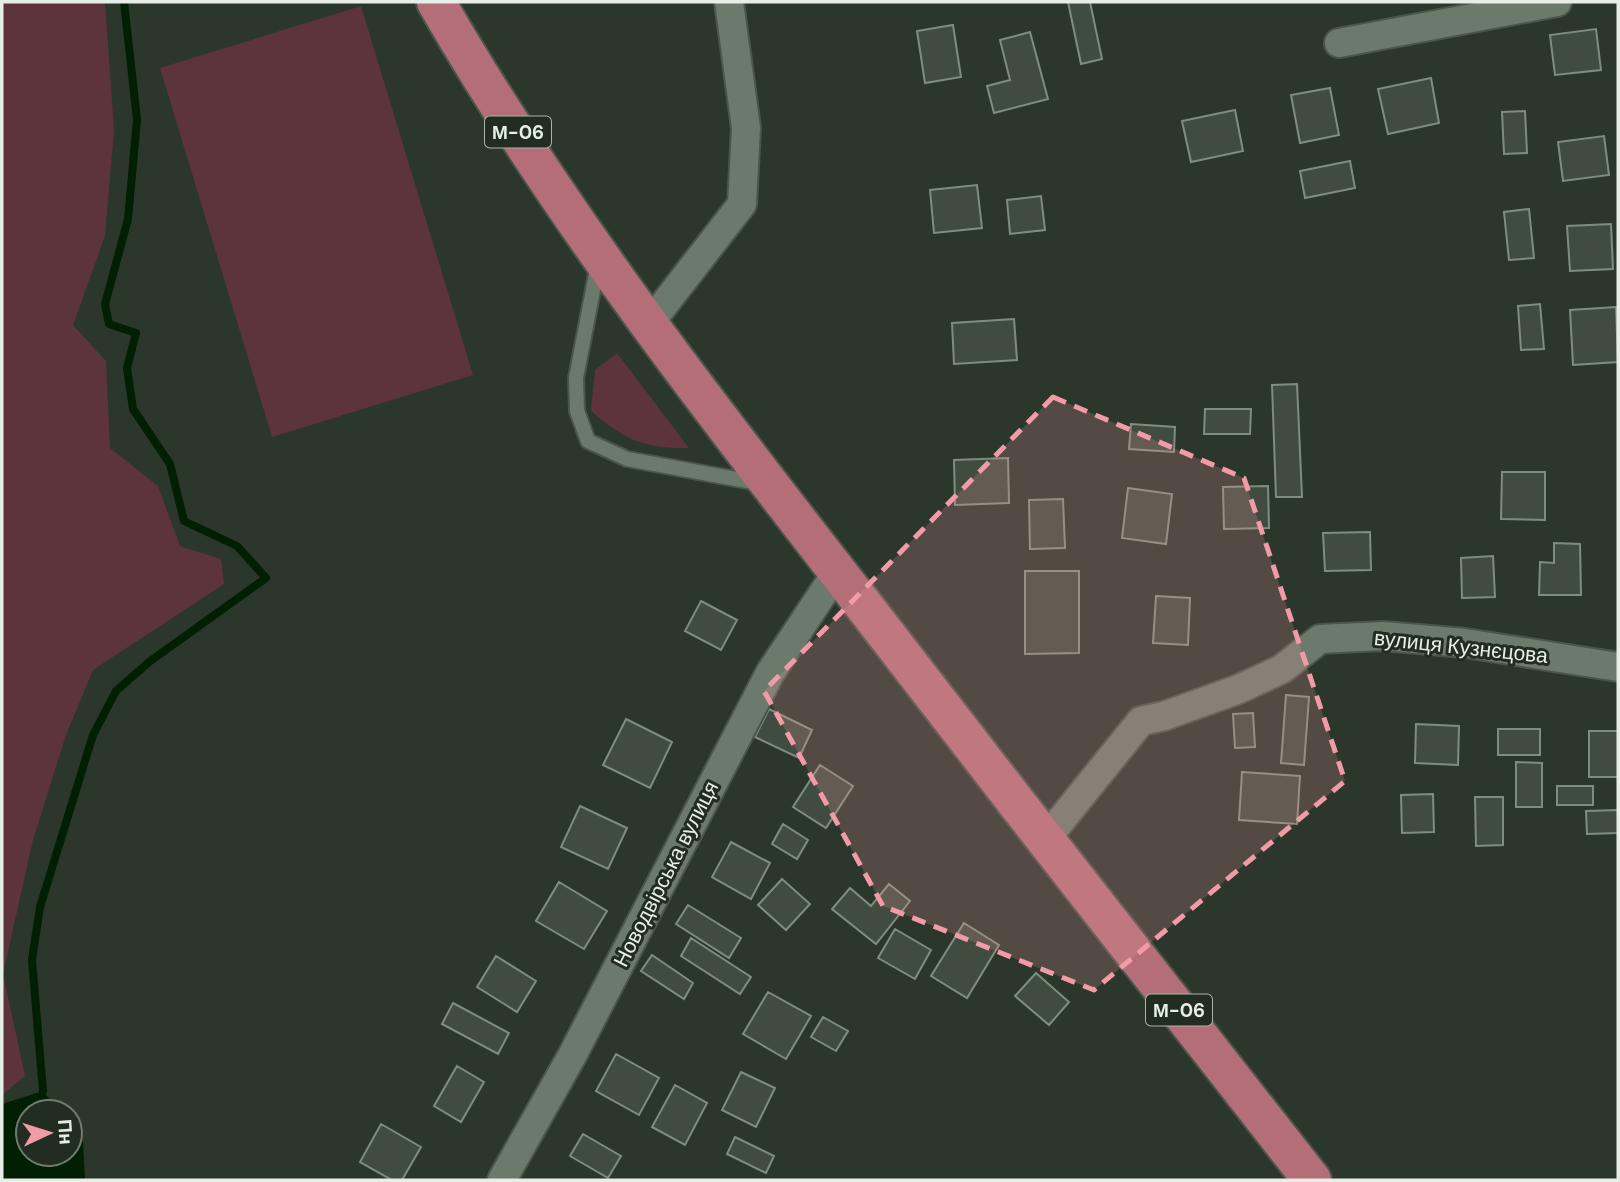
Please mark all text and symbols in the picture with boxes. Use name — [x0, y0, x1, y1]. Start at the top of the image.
road number: М-06 — [485, 116, 551, 148]
street label: вулиця Кузнєцова — [1373, 624, 1550, 670]
street label: Новодвірська вулиця — [607, 776, 725, 972]
road number: М-06 — [1146, 994, 1212, 1026]
north arrow — [14, 1098, 84, 1168]
text: Пн — [52, 1118, 79, 1145]

